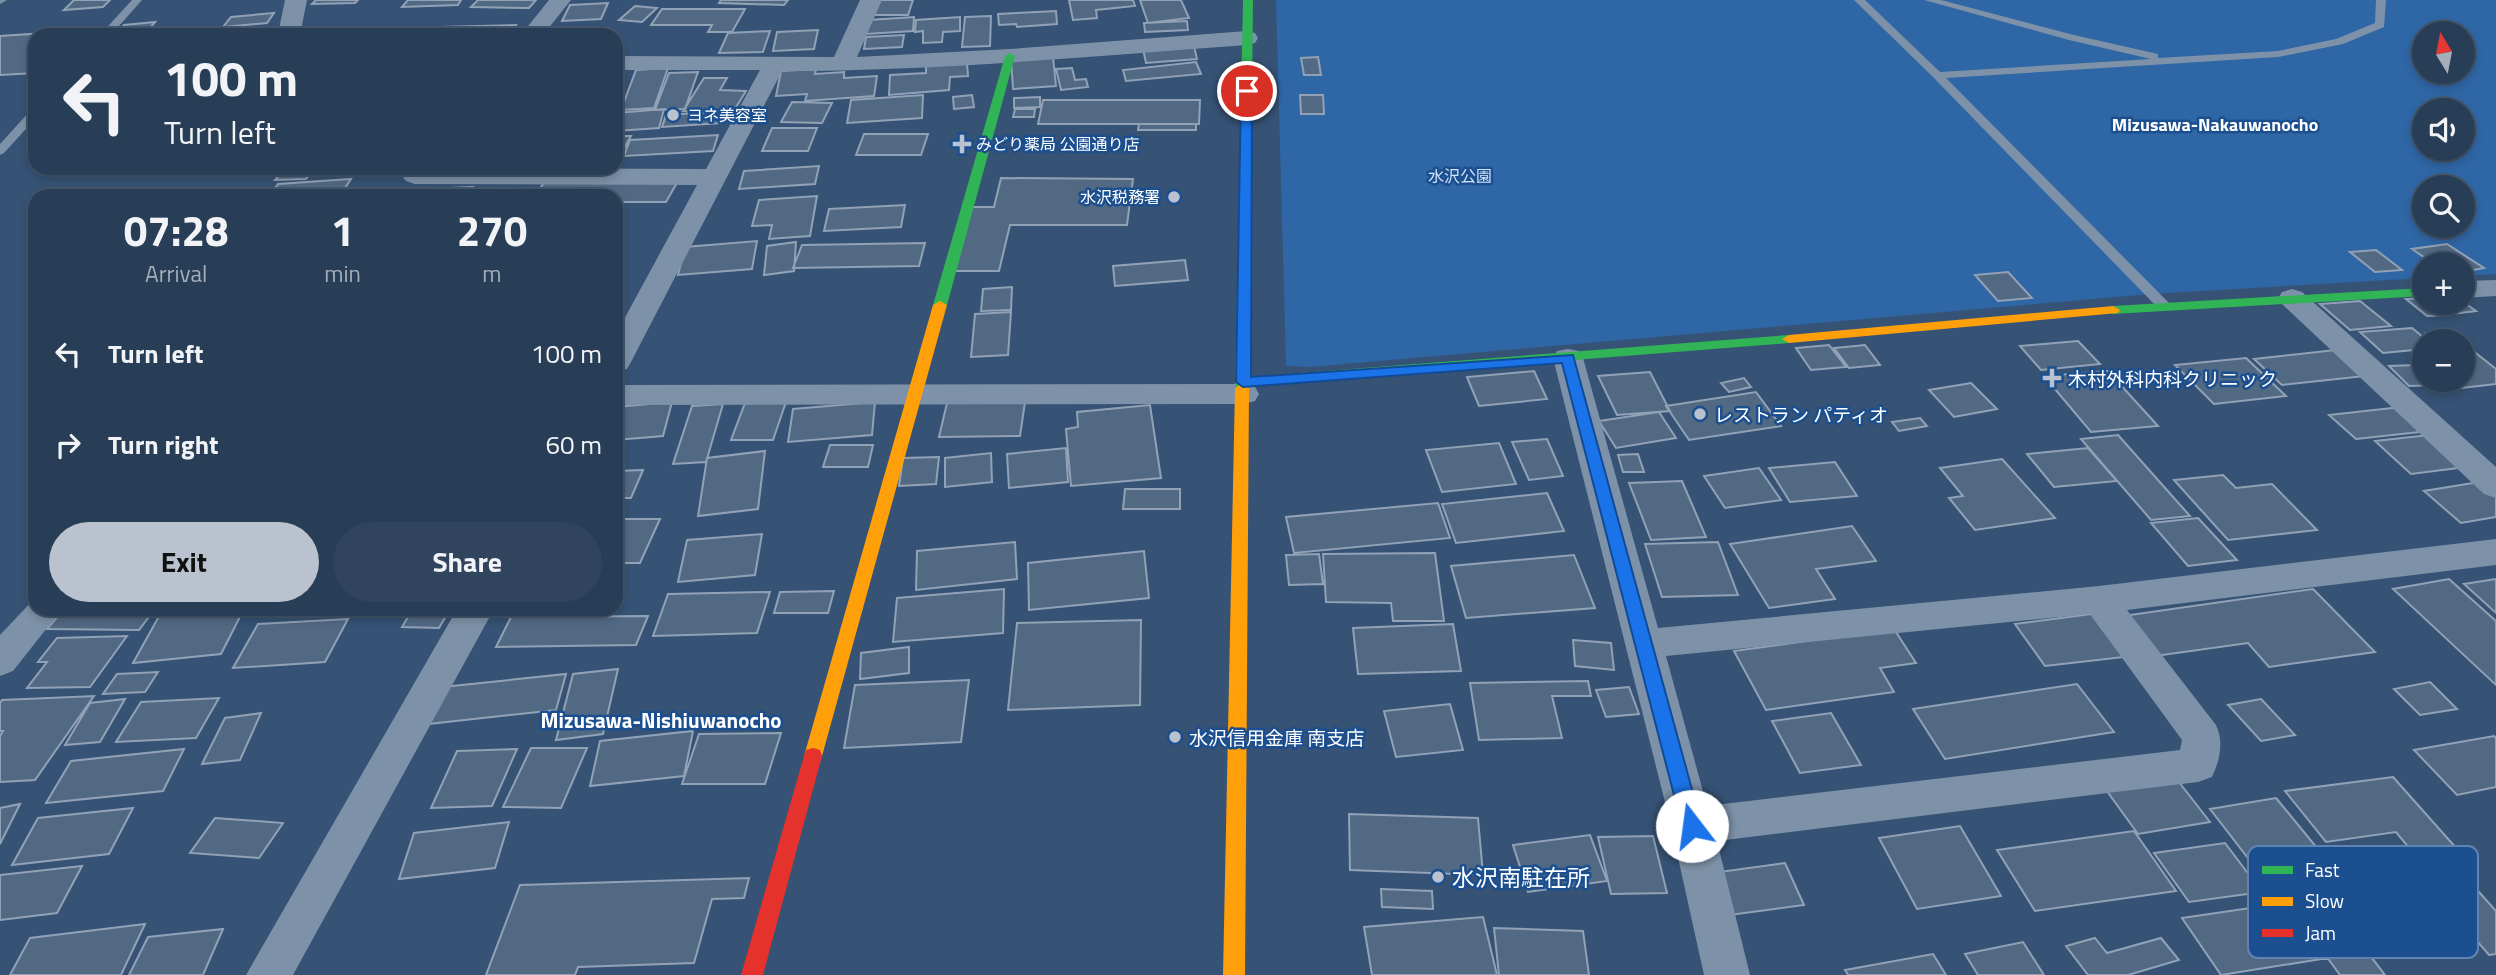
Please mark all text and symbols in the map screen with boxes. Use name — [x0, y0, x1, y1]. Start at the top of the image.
north arrow — [2412, 21, 2474, 84]
map controls — [2412, 21, 2475, 392]
text: 100 m — [164, 40, 298, 115]
icon: left — [49, 56, 140, 147]
pin — [1217, 61, 1277, 121]
icon: arrive — [1228, 72, 1266, 110]
button: sound — [2412, 98, 2475, 161]
place label: ヨネ美容室 — [687, 103, 767, 127]
marker: ヨネ美容室 — [665, 107, 681, 123]
text: Turn left — [164, 108, 276, 156]
district label: Mizusawa-Nakauwanocho — [2112, 111, 2318, 138]
place label: みどり薬局 公園通り店 — [976, 132, 1140, 156]
marker: みどり薬局 公園通り店 — [954, 136, 970, 152]
park label: 水沢公園 — [1428, 164, 1492, 188]
button: search — [2412, 175, 2475, 238]
place label: 水沢税務署 — [1080, 185, 1160, 209]
marker: 水沢税務署 — [1166, 189, 1182, 205]
text: 07:28 — [124, 198, 229, 262]
text: 1 — [331, 198, 354, 262]
text: 270 — [457, 198, 527, 262]
button: + — [2412, 252, 2475, 315]
text: Arrival — [145, 256, 207, 291]
text: min — [324, 256, 361, 291]
text: m — [482, 256, 502, 291]
button: − — [2412, 329, 2475, 392]
text: Turn left — [108, 334, 203, 373]
text: 100 m — [531, 334, 602, 373]
icon: left — [49, 335, 87, 373]
place label: 木村外科内科クリニック — [2068, 364, 2277, 393]
marker: 木村外科内科クリニック — [2042, 368, 2062, 388]
place label: レストラン パティオ — [1714, 400, 1888, 429]
marker: レストラン パティオ — [1692, 406, 1708, 422]
text: Turn right — [108, 425, 219, 464]
text: 60 m — [545, 425, 602, 464]
icon: right — [49, 426, 87, 464]
button: Exit — [49, 522, 319, 602]
button: Share — [333, 522, 602, 602]
district label: Mizusawa-Nishiuwanocho — [540, 704, 782, 736]
place label: 水沢信用金庫 南支店 — [1189, 723, 1364, 752]
marker: 水沢信用金庫 南支店 — [1167, 729, 1183, 745]
position arrow — [1655, 789, 1729, 863]
legend — [2248, 846, 2478, 958]
text: Fast — [2305, 855, 2340, 884]
place label: 水沢南駐在所 — [1452, 860, 1590, 895]
marker: 水沢南駐在所 — [1430, 869, 1446, 885]
text: Slow — [2305, 886, 2344, 915]
text: Jam — [2305, 918, 2336, 947]

